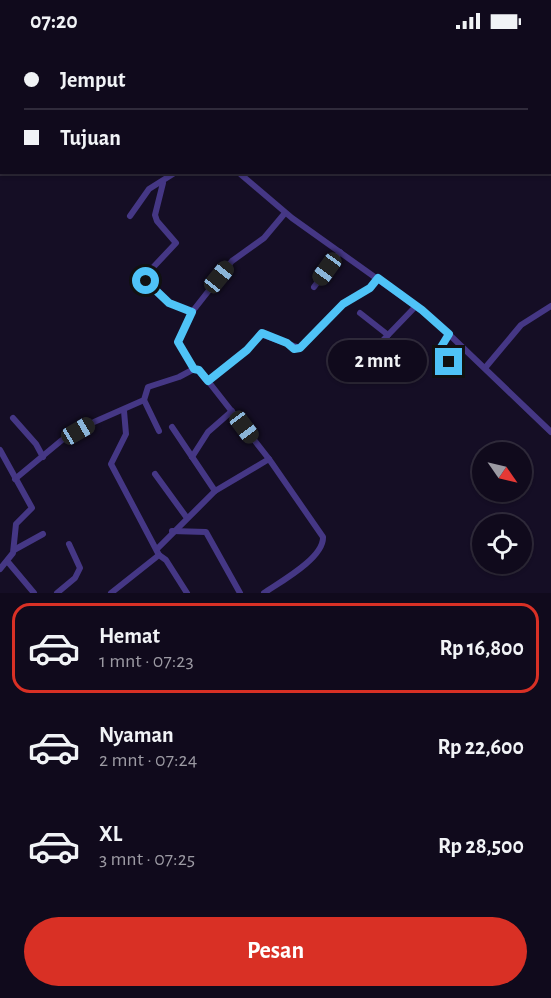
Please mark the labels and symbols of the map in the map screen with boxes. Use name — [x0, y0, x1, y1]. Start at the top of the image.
car — [309, 249, 345, 289]
car — [201, 257, 237, 297]
route start — [132, 267, 159, 294]
callout: 2 mnt — [329, 341, 428, 383]
route end — [435, 348, 462, 375]
car — [226, 407, 262, 447]
car — [58, 414, 98, 448]
north arrow — [472, 442, 532, 502]

